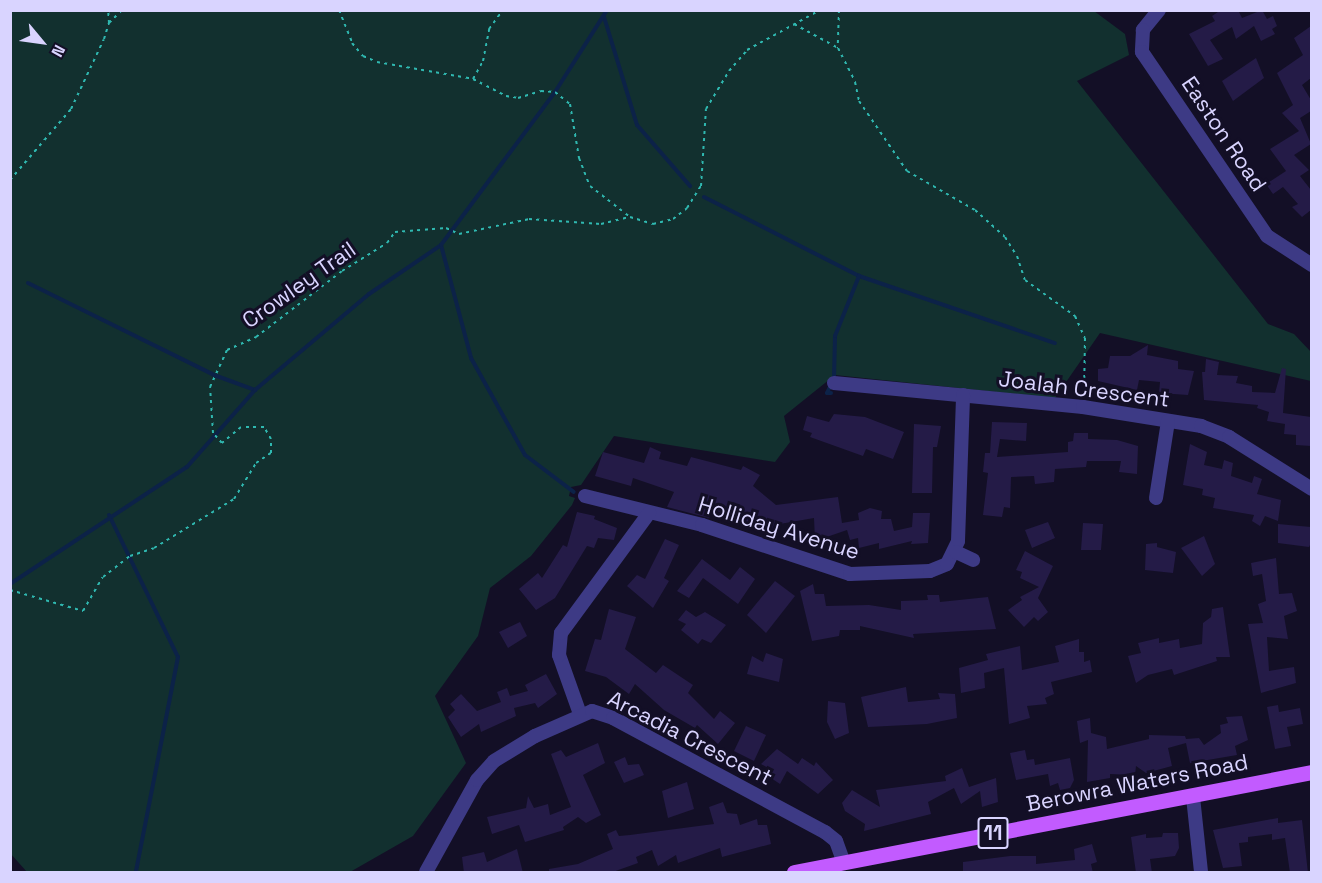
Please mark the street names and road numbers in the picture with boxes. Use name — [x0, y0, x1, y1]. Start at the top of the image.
street label: Easton Road — [1176, 72, 1272, 196]
street label: Crowley Trail — [237, 236, 361, 334]
street label: Joalah Crescent — [997, 365, 1171, 413]
street label: Holliday Avenue — [695, 491, 863, 565]
street label: Arcadia Crescent — [603, 685, 777, 791]
street label: Berowra Waters Road — [1024, 749, 1250, 817]
road number: 11 — [976, 815, 1010, 851]

